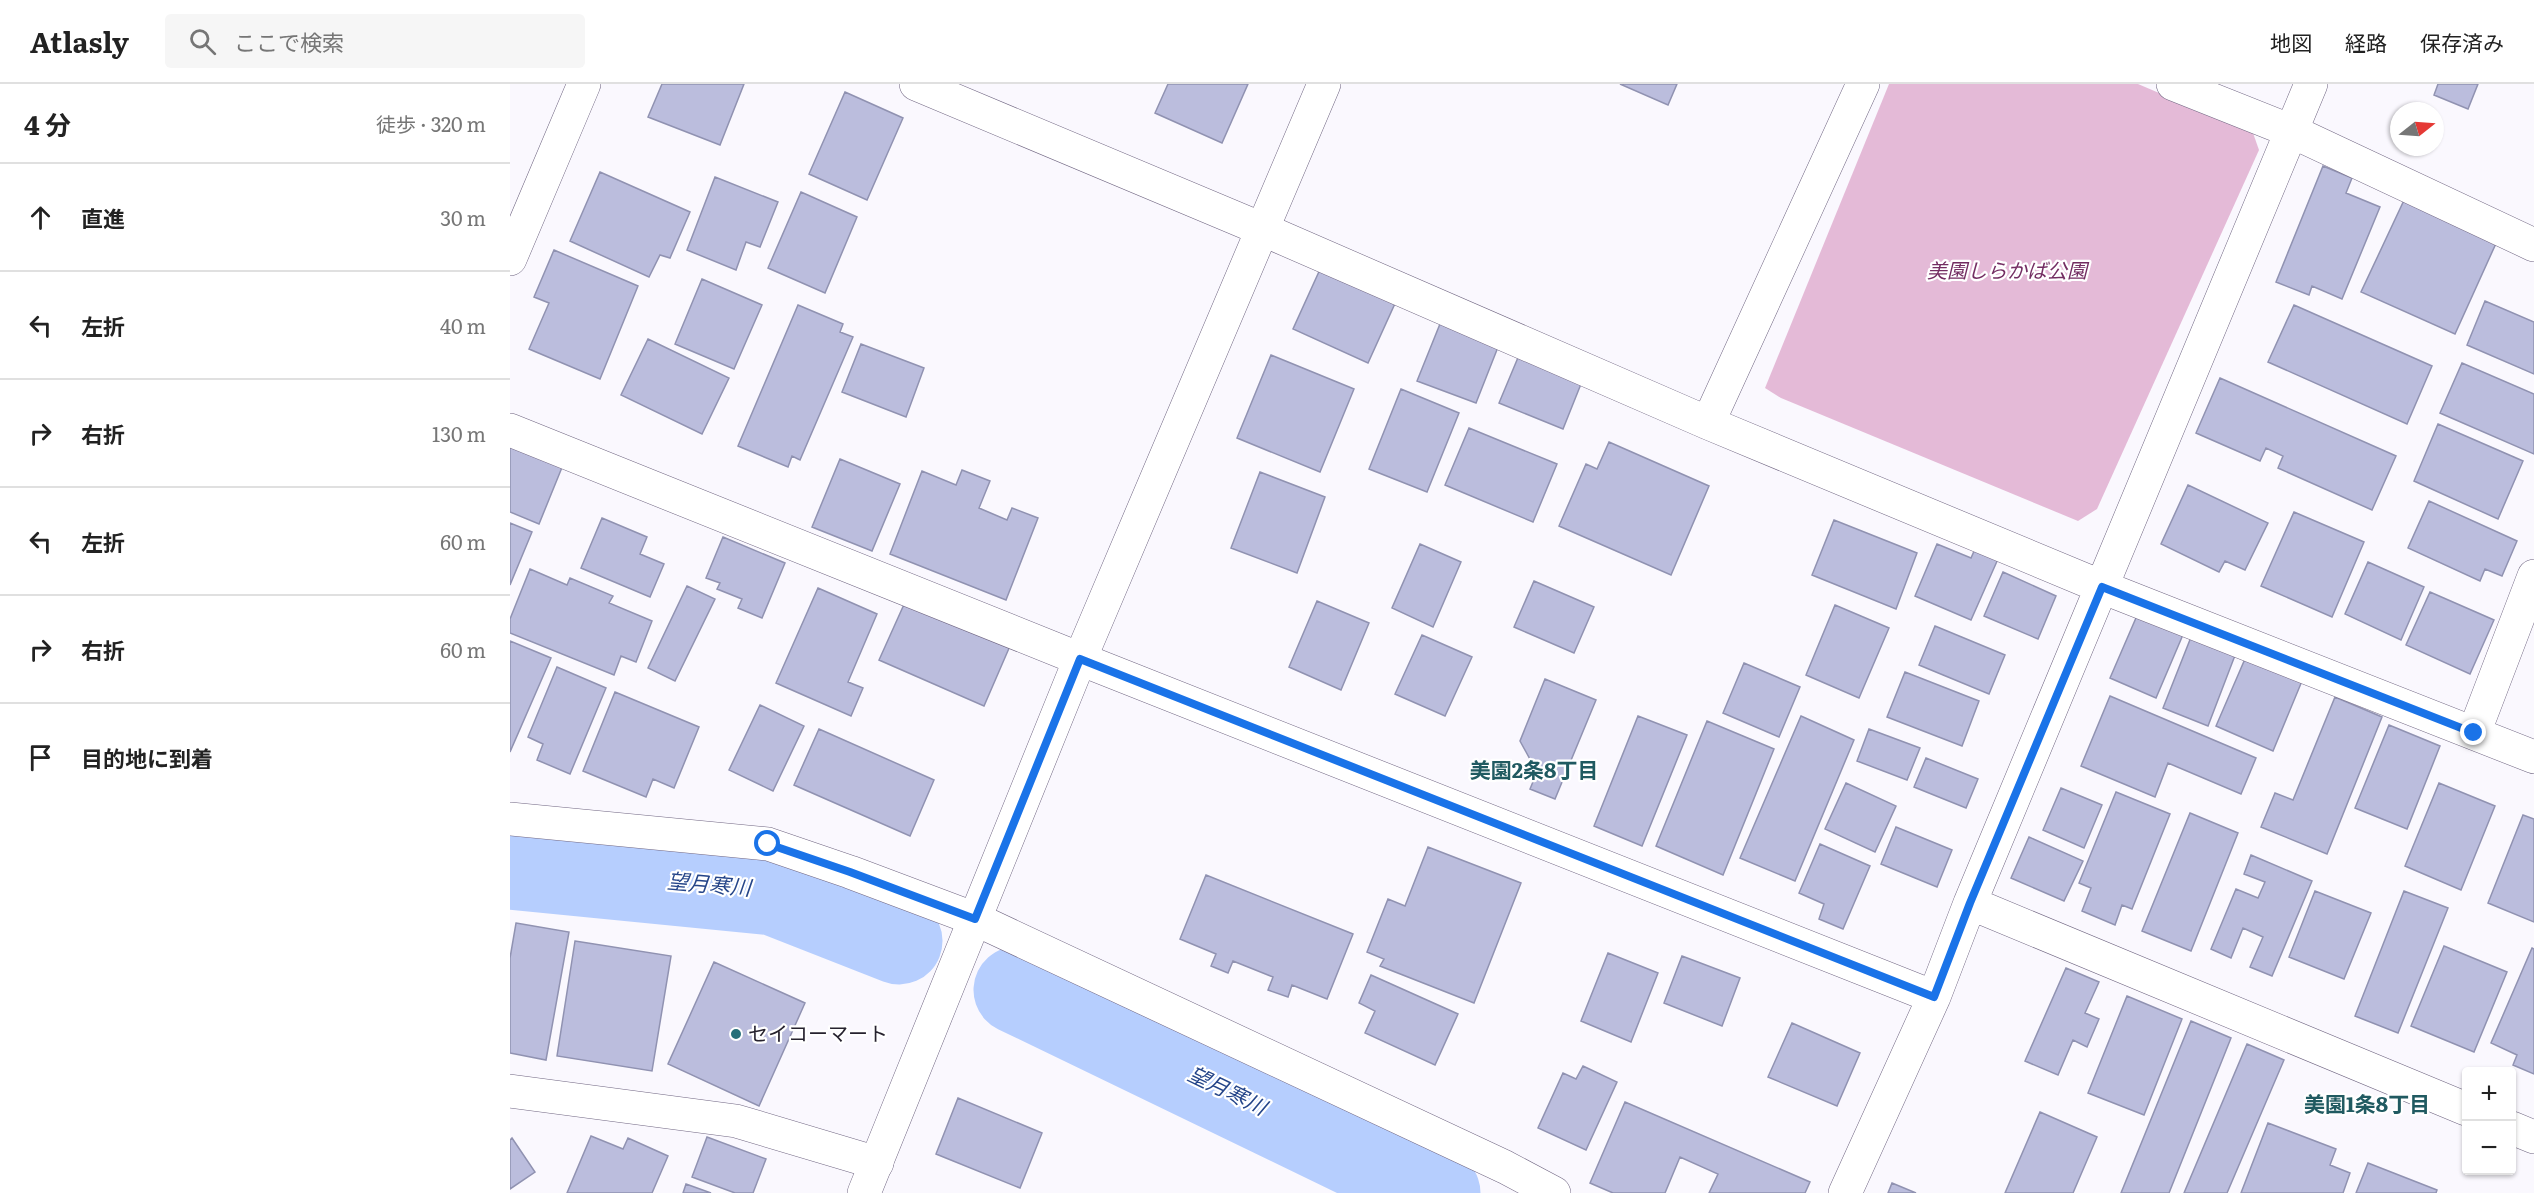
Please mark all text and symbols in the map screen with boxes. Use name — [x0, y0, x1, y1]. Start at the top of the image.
search box — [165, 14, 585, 68]
text: Atlasly — [30, 20, 129, 62]
icon: search — [186, 25, 219, 58]
text: ここで検索 — [234, 25, 344, 58]
text: 地図 — [2270, 26, 2312, 57]
text: 経路 — [2345, 26, 2387, 57]
text: 保存済み — [2420, 26, 2504, 57]
north arrow — [2390, 102, 2444, 156]
text: 4 分 — [24, 104, 71, 143]
text: 徒歩 · 320 m — [376, 108, 486, 138]
icon: ahead — [24, 201, 57, 234]
text: 直進 — [81, 201, 125, 234]
text: 30 m — [440, 202, 486, 232]
park label: 美園しらかば公園 — [1927, 254, 2090, 284]
icon: left — [24, 309, 57, 342]
text: 左折 — [81, 309, 125, 342]
text: 40 m — [440, 310, 486, 340]
icon: right — [24, 417, 57, 450]
text: 右折 — [81, 417, 125, 450]
text: 130 m — [432, 418, 486, 448]
icon: left — [24, 525, 57, 558]
text: 左折 — [81, 525, 125, 558]
text: 60 m — [440, 526, 486, 556]
icon: right — [24, 633, 57, 666]
text: 右折 — [81, 633, 125, 666]
text: 60 m — [440, 634, 486, 664]
route end — [2460, 719, 2486, 745]
icon: arrive — [24, 741, 57, 774]
text: 目的地に到着 — [81, 741, 213, 774]
district label: 美園2条8丁目 — [1470, 753, 1598, 784]
route start — [754, 830, 780, 856]
water label: 望月寒川 — [666, 863, 754, 902]
place label: セイコーマート — [748, 1017, 888, 1047]
marker: セイコーマート — [729, 1027, 743, 1041]
water label: 望月寒川 — [1184, 1056, 1274, 1122]
map controls — [2462, 1067, 2516, 1175]
button: + — [2462, 1067, 2516, 1121]
district label: 美園1条8丁目 — [2304, 1087, 2430, 1118]
button: − — [2462, 1121, 2516, 1175]

